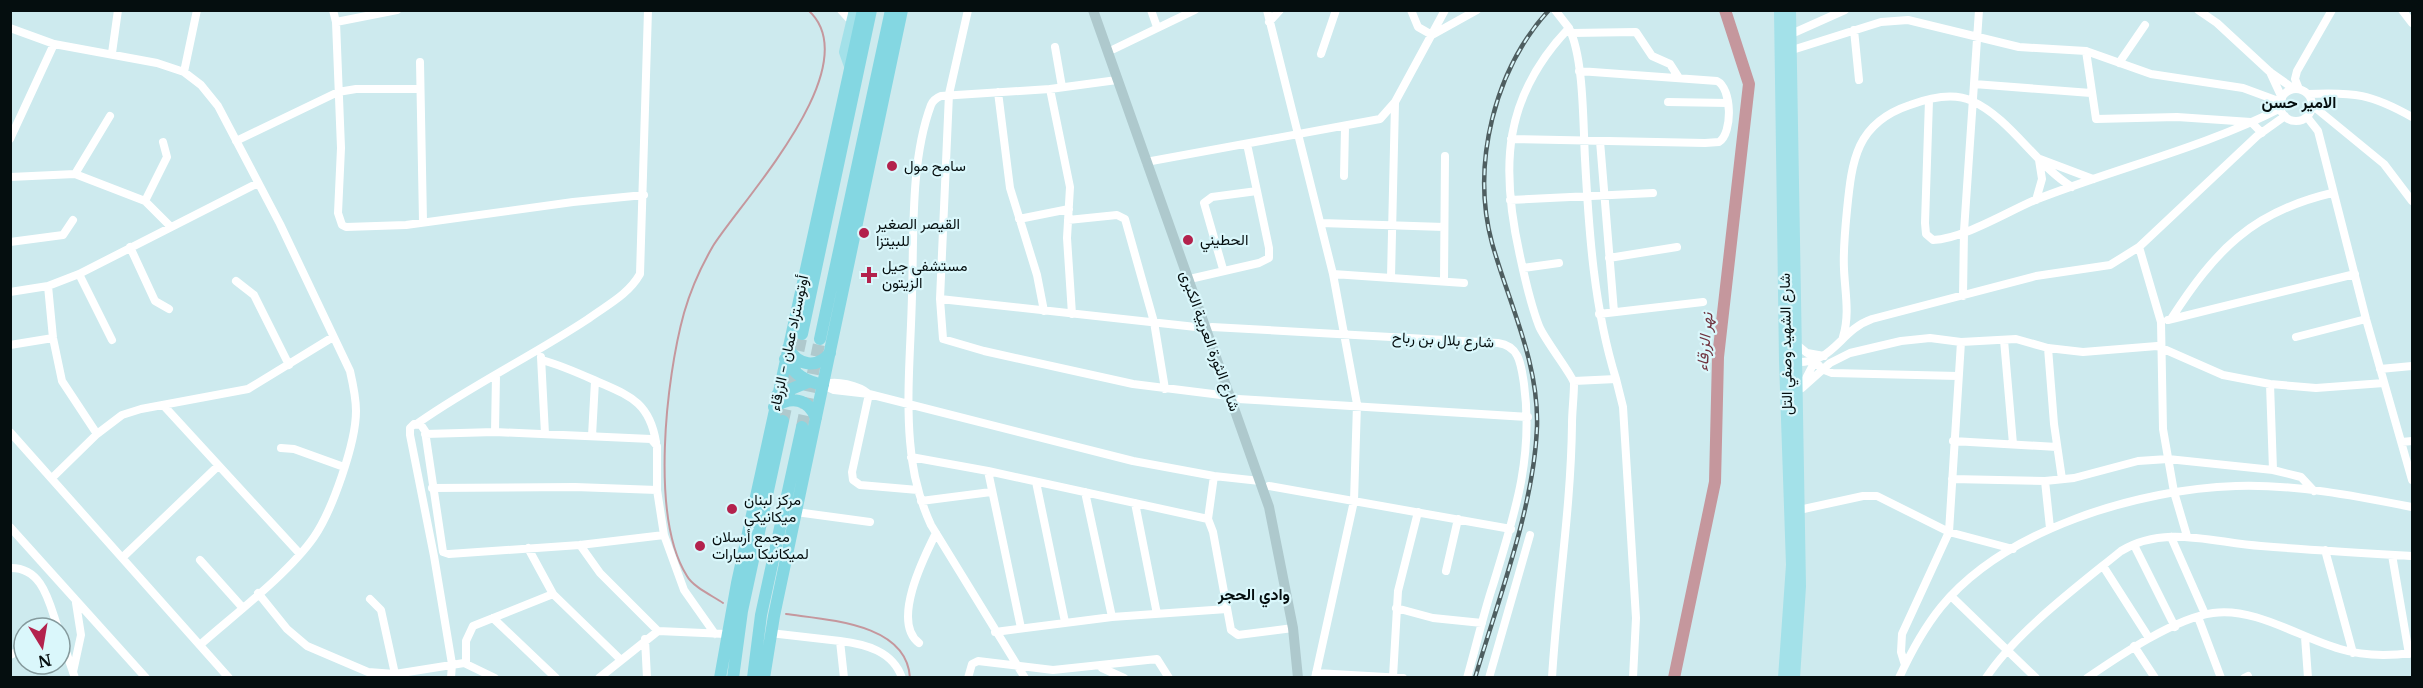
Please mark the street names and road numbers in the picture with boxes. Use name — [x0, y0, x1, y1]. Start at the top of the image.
street label: شارع الثورة العربية الكبرى — [1174, 268, 1245, 415]
street label: أوتوستراد عمان - الزرقاء — [765, 273, 812, 412]
street label: شارع الشهيد وصفي التل — [1775, 273, 1800, 415]
street label: شارع بلال بن رباح — [1391, 327, 1495, 354]

